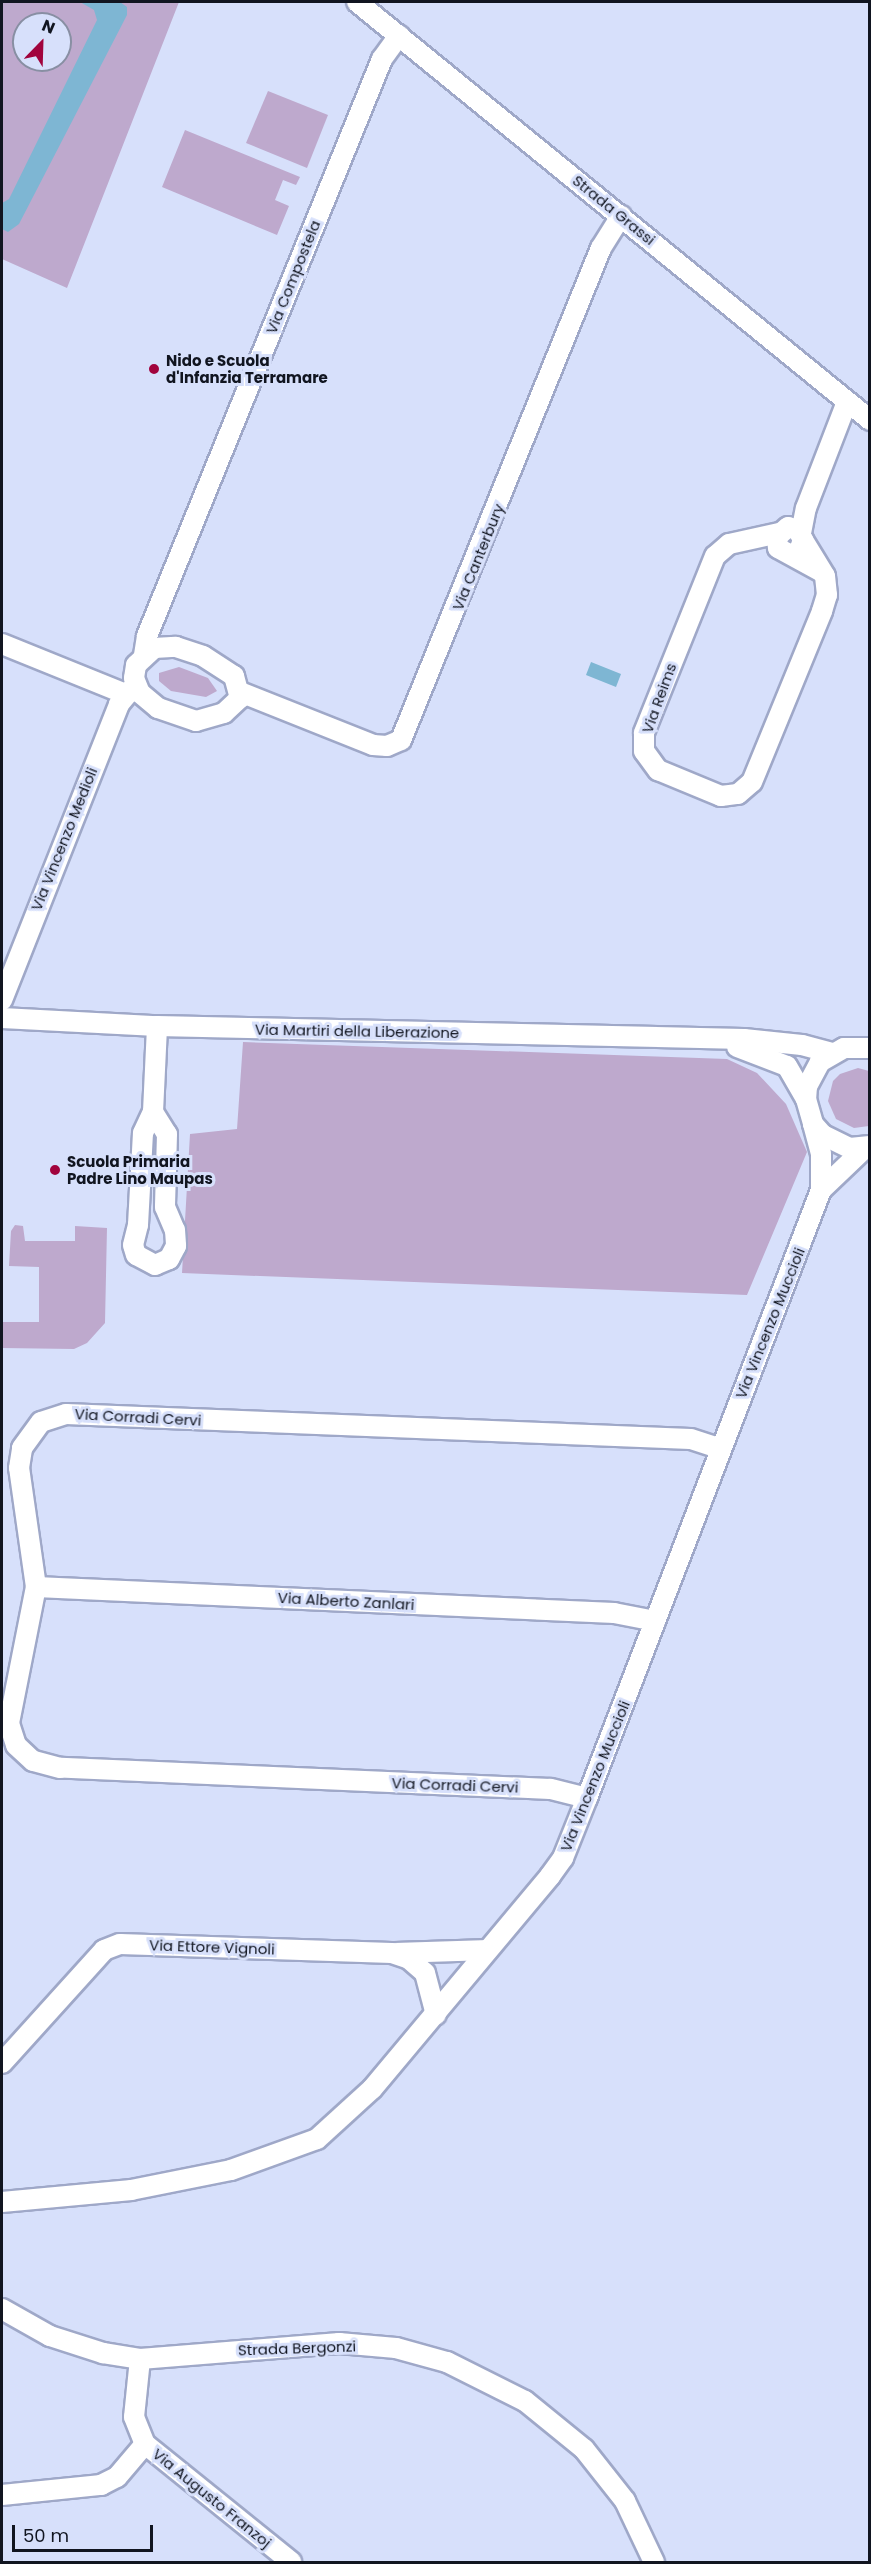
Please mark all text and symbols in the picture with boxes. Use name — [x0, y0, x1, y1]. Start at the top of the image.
north arrow — [12, 12, 72, 72]
text: N — [38, 14, 58, 40]
street label: Strada Grassi — [569, 171, 659, 249]
street label: Via Compostela — [262, 218, 324, 336]
place label: Nido e Scuola d'Infanzia Terramare — [166, 351, 328, 386]
marker: Nido e Scuola d'Infanzia Terramare — [147, 362, 161, 376]
street label: Via Canterbury — [448, 501, 508, 613]
street label: Via Reims — [638, 660, 680, 736]
street label: Via Vincenzo Medioli — [27, 765, 101, 913]
street label: Via Martiri della Liberazione — [255, 1020, 459, 1042]
place label: Scuola Primaria Padre Lino Maupas — [67, 1152, 213, 1187]
marker: Scuola Primaria Padre Lino Maupas — [48, 1163, 62, 1177]
street label: Via Vincenzo Muccioli — [731, 1245, 809, 1401]
street label: Via Corradi Cervi — [74, 1405, 202, 1429]
street label: Via Alberto Zanlari — [277, 1588, 415, 1614]
street label: Via Vincenzo Muccioli — [556, 1698, 634, 1854]
street label: Via Corradi Cervi — [391, 1774, 519, 1796]
street label: Via Ettore Vignoli — [149, 1936, 275, 1958]
street label: Strada Bergonzi — [238, 2337, 356, 2359]
street label: Via Augusto Franzoj — [149, 2445, 275, 2551]
scale bar — [15, 2513, 156, 2551]
text: 50 m — [23, 2523, 69, 2548]

